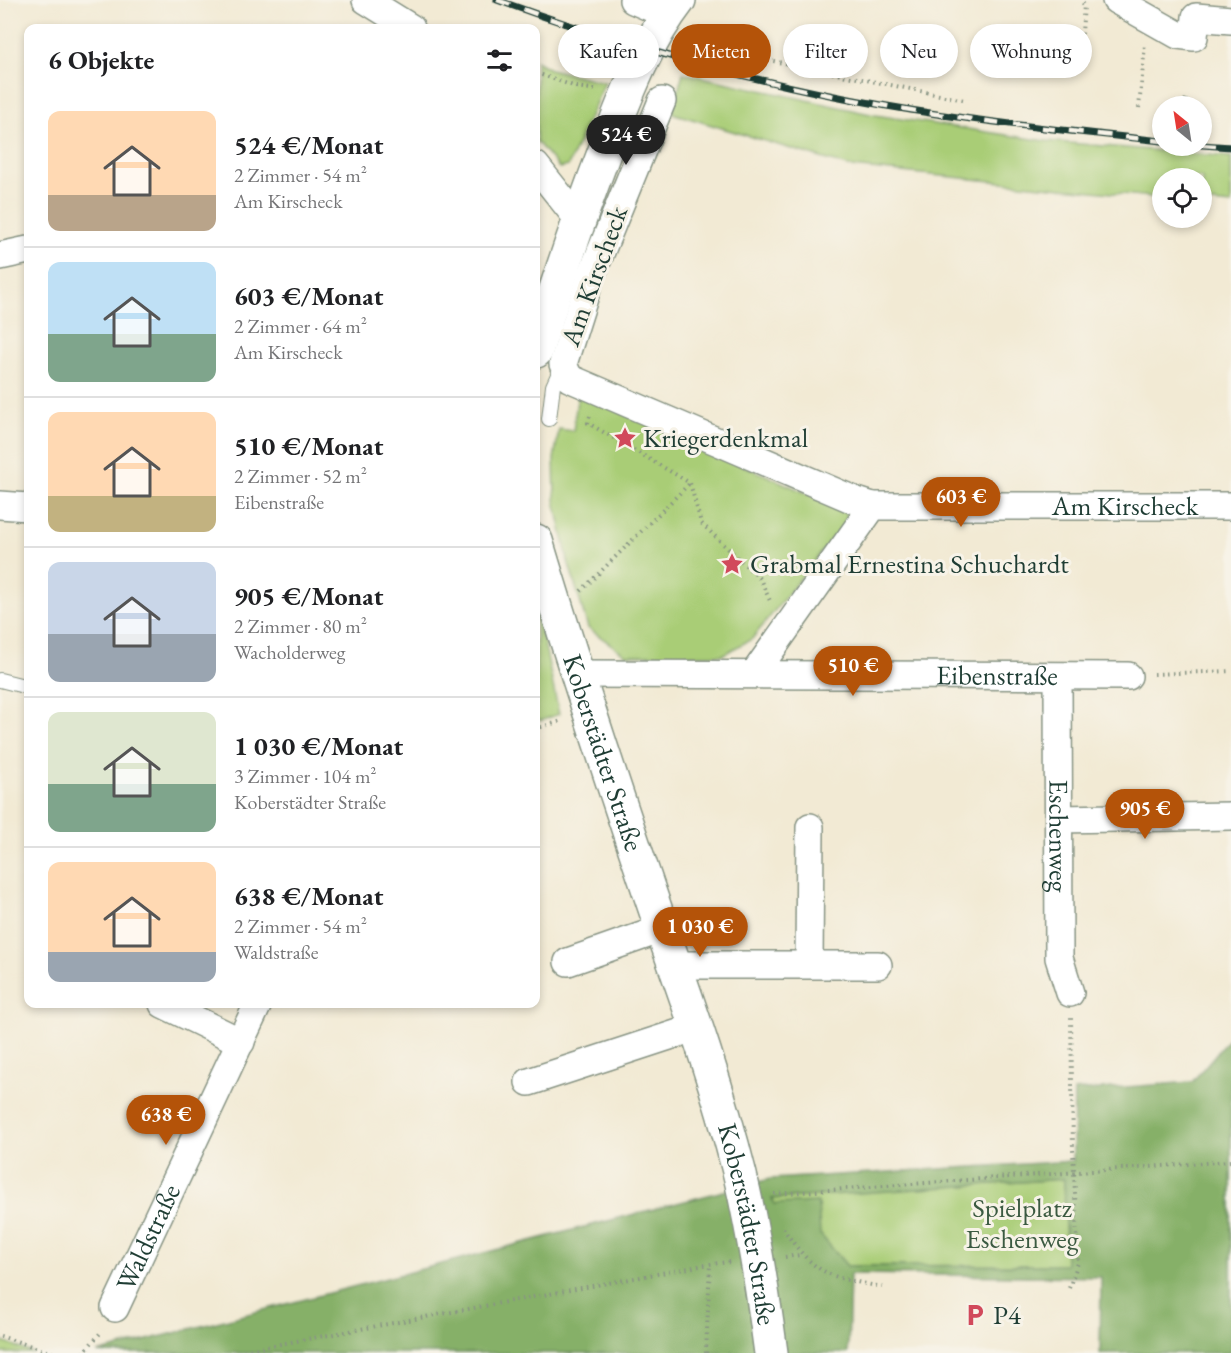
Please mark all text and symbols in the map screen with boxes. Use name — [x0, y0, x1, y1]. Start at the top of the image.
chip: Kaufen — [558, 24, 659, 78]
chip: Mieten — [671, 24, 771, 78]
chip: Filter — [783, 24, 868, 78]
chip: Neu — [880, 24, 958, 78]
chip: Wohnung — [970, 24, 1092, 78]
text: 6 Objekte — [48, 43, 154, 77]
icon: filters — [483, 44, 516, 77]
north arrow — [1152, 96, 1212, 156]
map controls — [1152, 96, 1212, 228]
pin: 524 € — [584, 115, 668, 166]
text: 524 € — [600, 121, 652, 147]
text: 524 €/Monat — [234, 128, 383, 162]
icon: home — [96, 135, 168, 207]
text: 2 Zimmer · 54 m² — [234, 162, 367, 188]
button: locate — [1152, 168, 1212, 228]
text: Am Kirscheck — [234, 188, 343, 214]
street label: Am Kirscheck — [552, 201, 635, 352]
text: 603 €/Monat — [234, 279, 383, 313]
icon: home — [96, 286, 168, 358]
text: 2 Zimmer · 64 m² — [234, 313, 367, 339]
text: Am Kirscheck — [234, 339, 343, 365]
place label: Kriegerdenkmal — [643, 420, 808, 455]
place icon: Kriegerdenkmal — [612, 425, 638, 451]
text: 510 €/Monat — [234, 429, 383, 463]
icon: home — [96, 436, 168, 508]
text: 2 Zimmer · 52 m² — [234, 463, 367, 489]
pin: 603 € — [919, 477, 1003, 528]
text: 603 € — [935, 483, 987, 509]
street label: Am Kirscheck — [1051, 488, 1199, 523]
text: Eibenstraße — [234, 489, 324, 515]
place label: Grabmal Ernestina Schuchardt — [750, 546, 1069, 581]
place icon: Grabmal Ernestina Schuchardt — [719, 551, 745, 577]
text: 905 €/Monat — [234, 579, 383, 613]
icon: home — [96, 586, 168, 658]
text: 2 Zimmer · 80 m² — [234, 613, 367, 639]
text: Wacholderweg — [234, 639, 345, 665]
pin: 510 € — [811, 646, 895, 697]
street label: Koberstädter Straße — [555, 650, 652, 855]
text: 510 € — [827, 652, 879, 678]
street label: Eibenstraße — [936, 657, 1058, 693]
text: 1 030 €/Monat — [234, 729, 403, 763]
icon: home — [96, 736, 168, 808]
text: 3 Zimmer · 104 m² — [234, 763, 377, 789]
street label: Eschenweg — [1041, 779, 1077, 893]
text: Koberstädter Straße — [234, 789, 386, 815]
pin: 905 € — [1103, 789, 1187, 840]
text: 905 € — [1119, 795, 1171, 821]
text: 638 €/Monat — [234, 879, 383, 913]
icon: home — [96, 886, 168, 958]
pin: 1 030 € — [645, 907, 755, 958]
text: 2 Zimmer · 54 m² — [234, 913, 367, 939]
text: 1 030 € — [667, 913, 733, 939]
text: Waldstraße — [234, 939, 319, 965]
pin: 638 € — [124, 1095, 208, 1146]
text: 638 € — [140, 1101, 192, 1127]
street label: Koberstädter Straße — [710, 1119, 785, 1327]
street label: Waldstraße — [108, 1178, 188, 1296]
park label: Spielplatz Eschenweg — [965, 1190, 1079, 1256]
place label: P4 — [993, 1297, 1022, 1332]
parking icon: P4 — [962, 1302, 988, 1328]

